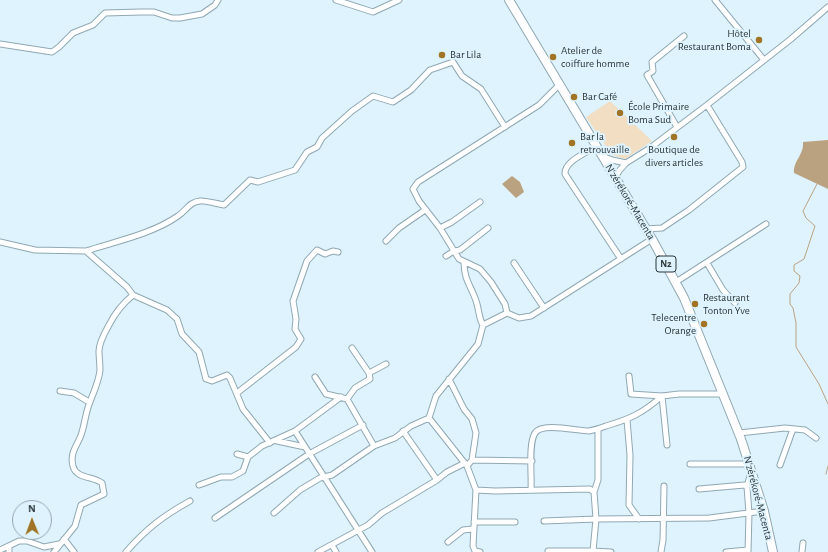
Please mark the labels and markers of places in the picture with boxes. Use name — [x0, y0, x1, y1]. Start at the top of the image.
place label: Hôtel Restaurant Boma — [678, 27, 751, 53]
marker: Hôtel Restaurant Boma — [754, 35, 764, 45]
place label: Atelier de coiffure homme — [561, 44, 629, 70]
place label: Bar Lila — [450, 48, 481, 62]
marker: Bar Lila — [437, 50, 447, 60]
marker: Atelier de coiffure homme — [548, 52, 558, 62]
place label: Bar Café — [582, 90, 617, 104]
marker: Bar Café — [569, 92, 579, 102]
place label: École Primaire Boma Sud — [628, 100, 689, 126]
marker: École Primaire Boma Sud — [615, 108, 625, 118]
place label: Bar la retrouvaille — [580, 130, 629, 156]
marker: Boutique de divers articles — [669, 132, 679, 142]
marker: Bar la retrouvaille — [567, 138, 577, 148]
place label: Boutique de divers articles — [645, 143, 703, 169]
place label: Restaurant Tonton Yve — [703, 291, 750, 317]
marker: Restaurant Tonton Yve — [690, 299, 700, 309]
place label: Telecentre Orange — [651, 311, 696, 337]
marker: Telecentre Orange — [699, 319, 709, 329]

